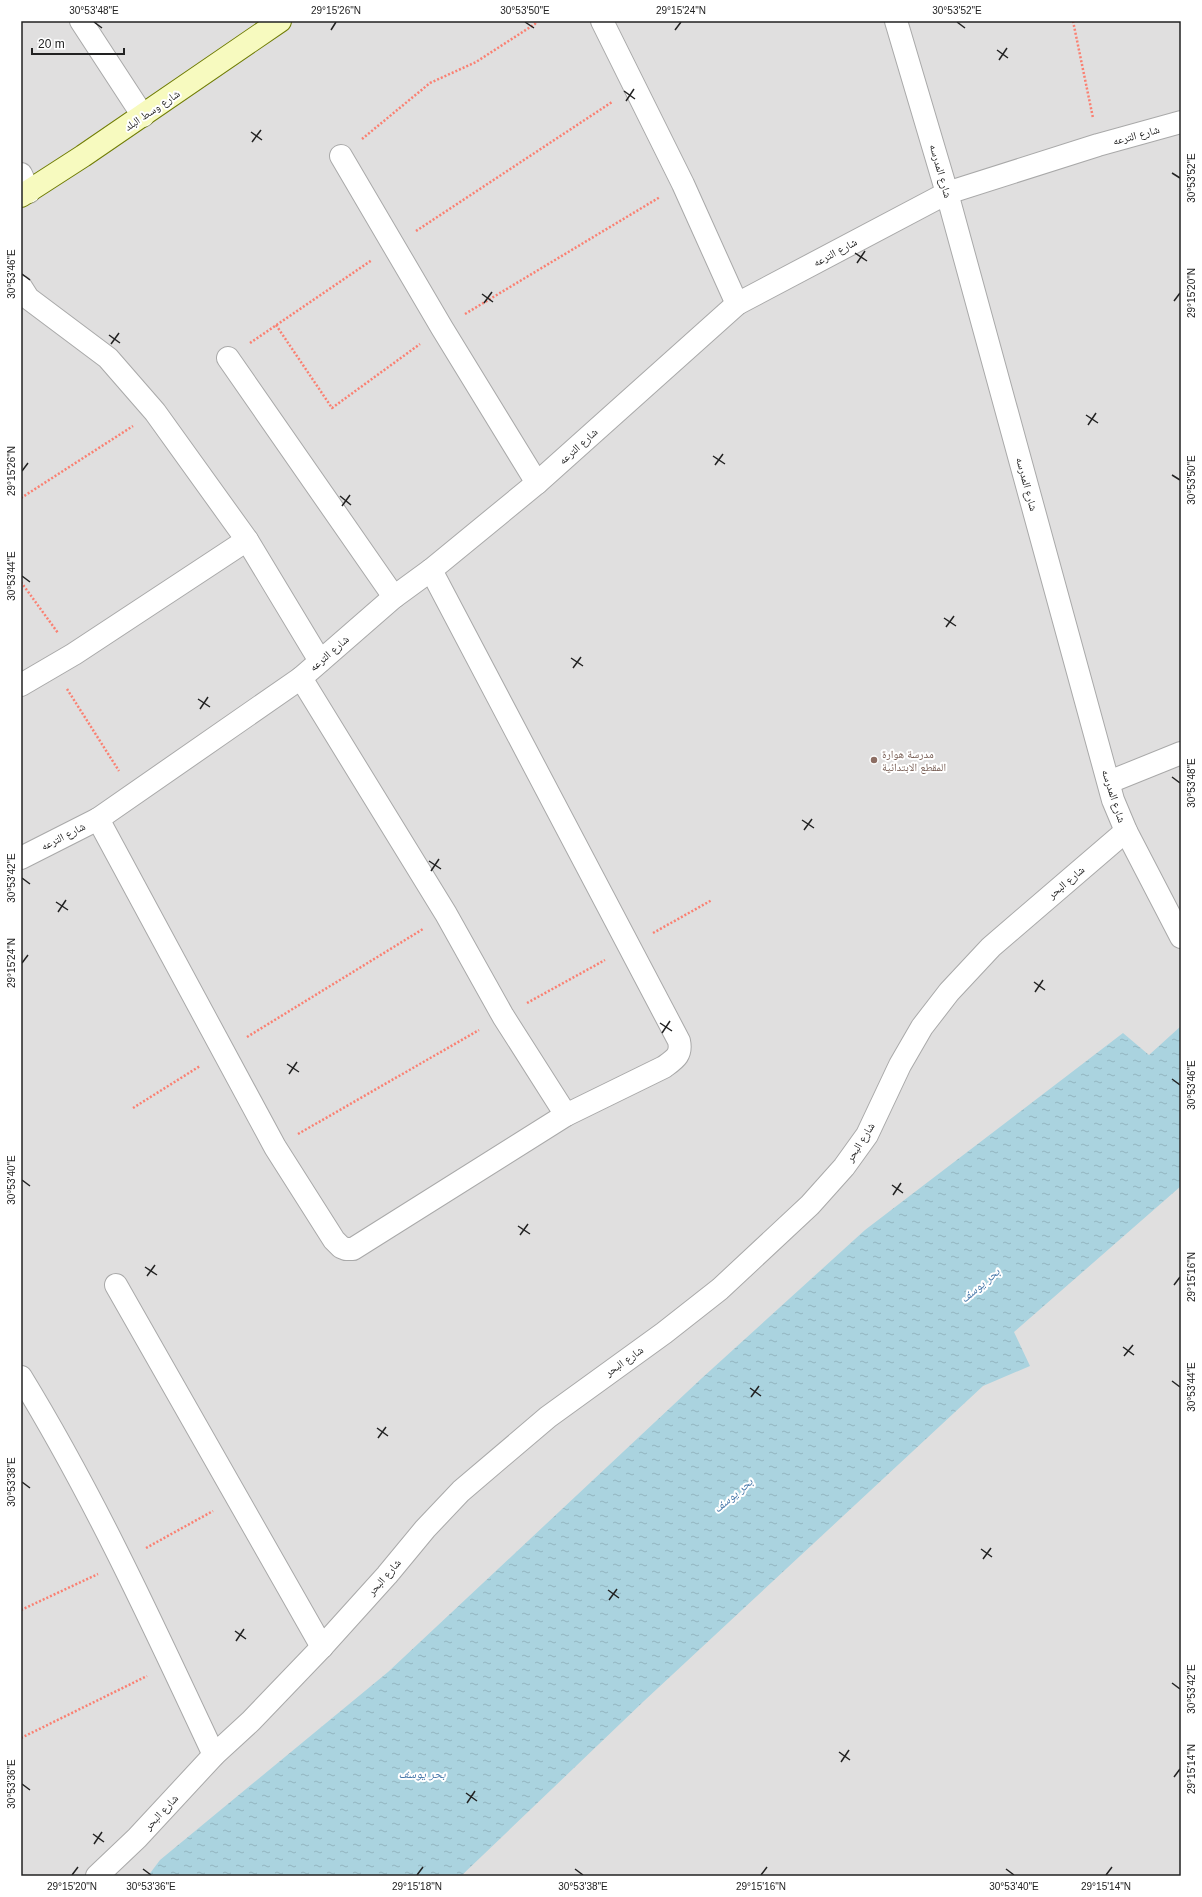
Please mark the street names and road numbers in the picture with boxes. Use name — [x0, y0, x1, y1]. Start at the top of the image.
street label: شارع وسط البلد — [122, 87, 182, 134]
street label: شارع الترعه — [1111, 123, 1161, 148]
street label: شارع المدرسه — [927, 143, 954, 199]
street label: شارع الترعه — [811, 235, 859, 269]
street label: شارع الترعه — [556, 426, 600, 467]
street label: شارع المدرسه — [1013, 456, 1040, 512]
street label: شارع الترعه — [307, 633, 352, 674]
street label: شارع المدرسه — [1099, 768, 1128, 824]
street label: شارع الترعه — [39, 820, 87, 853]
street label: شارع البحر — [1045, 863, 1087, 902]
street label: شارع البحر — [843, 1120, 878, 1165]
street label: شارع البحر — [602, 1343, 646, 1380]
street label: شارع البحر — [364, 1556, 404, 1599]
street label: شارع البحر — [141, 1792, 181, 1834]

